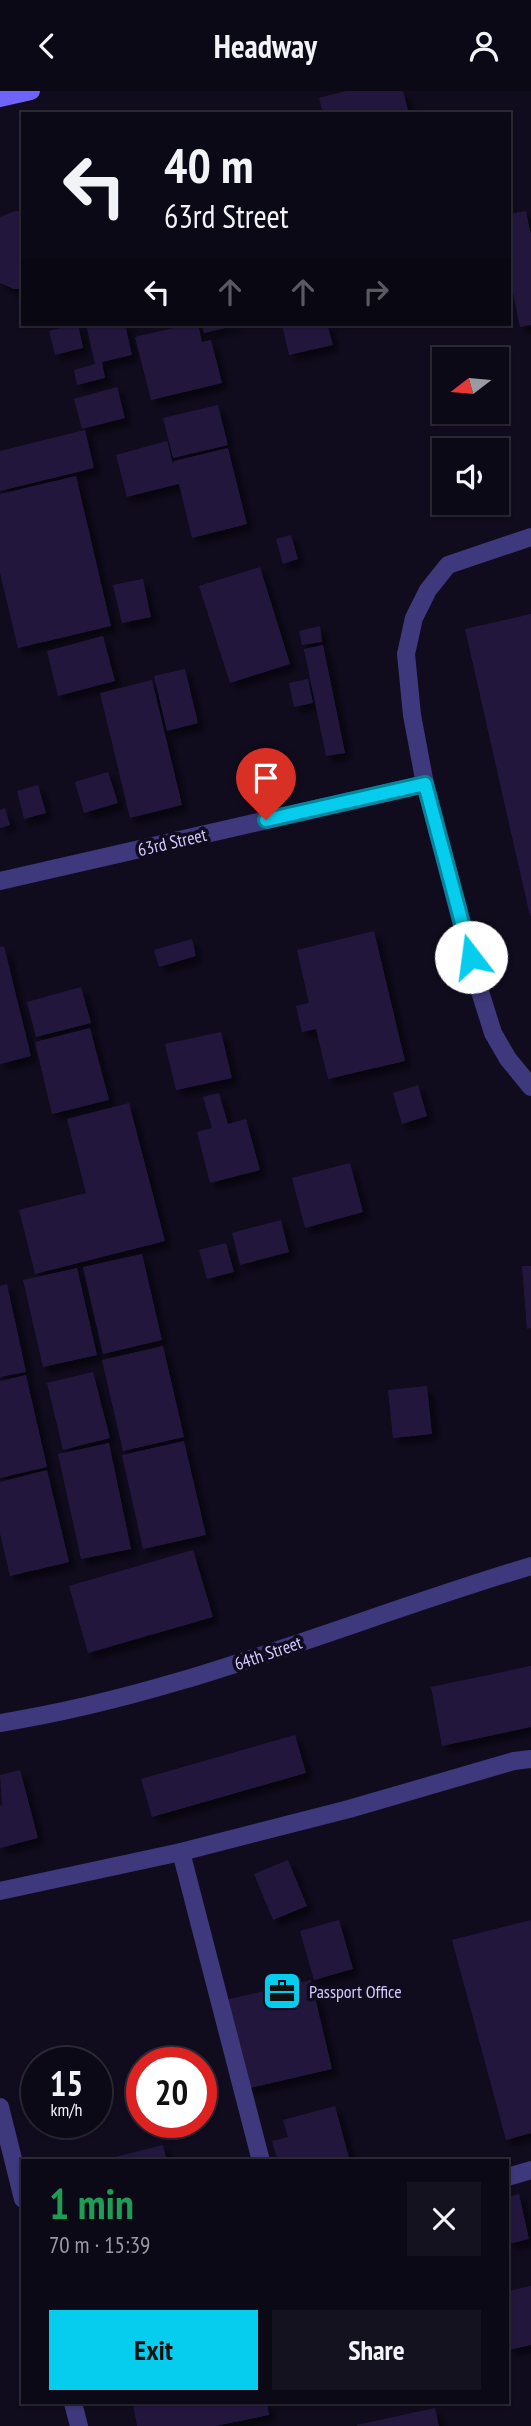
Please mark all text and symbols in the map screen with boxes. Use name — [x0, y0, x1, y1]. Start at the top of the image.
text: Headway — [214, 25, 317, 67]
icon: back — [28, 27, 66, 65]
icon: person — [465, 27, 503, 65]
text: 40 m — [164, 133, 253, 197]
icon: left — [49, 140, 140, 231]
text: 63rd Street — [164, 195, 288, 237]
icon: left — [138, 273, 176, 311]
icon: ahead — [211, 273, 249, 311]
icon: ahead — [284, 273, 322, 311]
icon: right — [357, 273, 395, 311]
north arrow — [432, 347, 509, 423]
map controls — [432, 347, 509, 515]
button: sound — [432, 438, 509, 515]
pin — [236, 748, 296, 820]
icon: arrive — [247, 759, 285, 797]
street label: 63rd Street — [135, 823, 209, 861]
position arrow — [434, 920, 508, 994]
street label: 64th Street — [231, 1631, 305, 1675]
office icon: Passport Office — [261, 1970, 303, 2012]
place label: Passport Office — [309, 1980, 402, 2003]
speed limit sign: 20 — [126, 2047, 217, 2138]
text: 15 — [50, 2060, 83, 2106]
text: km/h — [51, 2098, 82, 2121]
text: 1 min — [49, 2176, 134, 2231]
button: close — [407, 2182, 481, 2256]
text: 70 m · 15:39 — [49, 2230, 150, 2259]
button: Exit — [49, 2310, 258, 2390]
button: Share — [272, 2310, 481, 2390]

